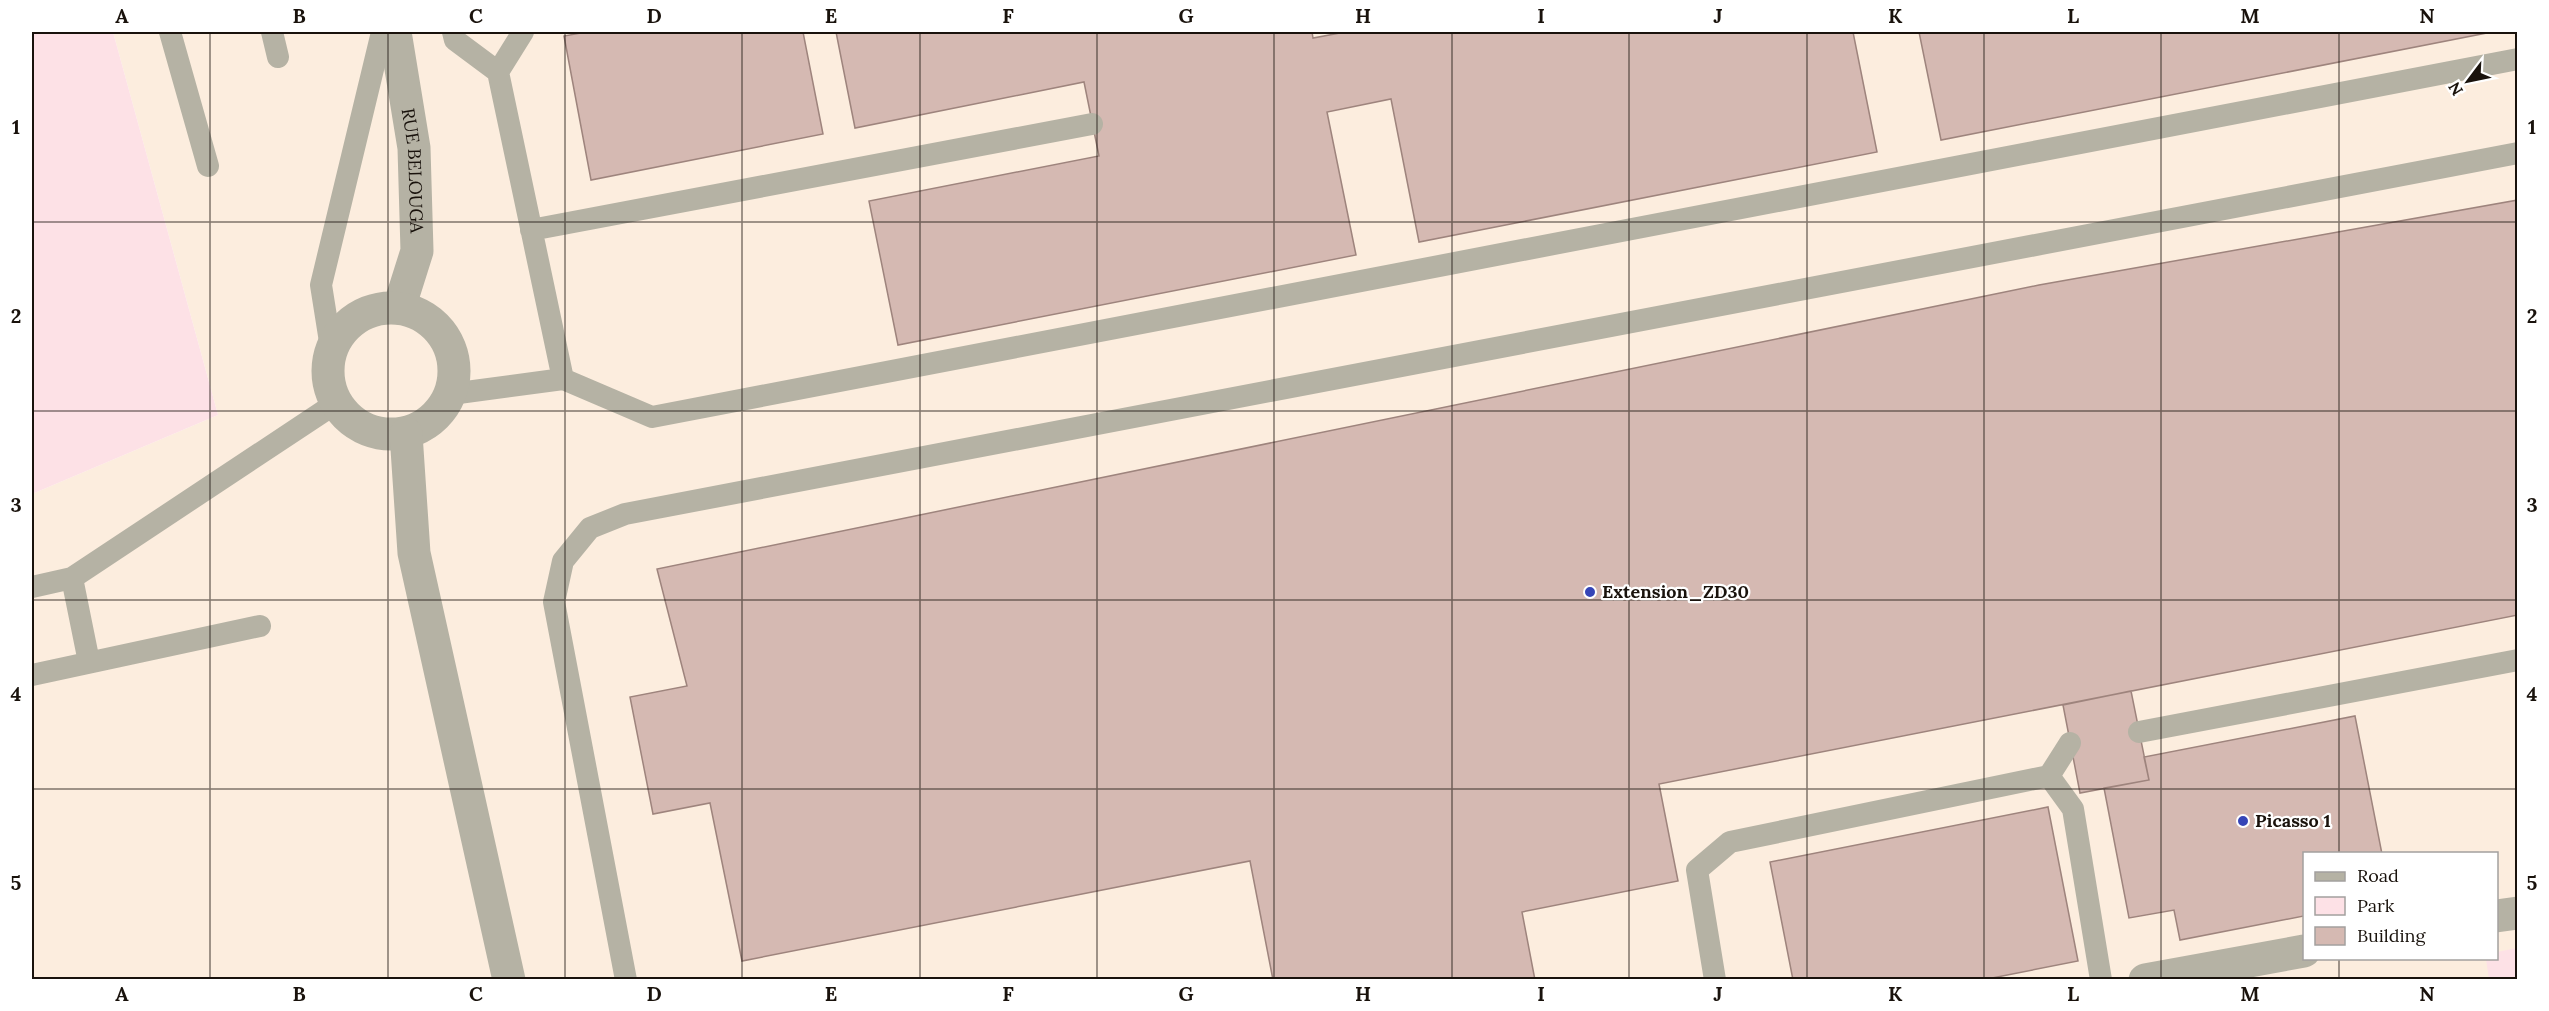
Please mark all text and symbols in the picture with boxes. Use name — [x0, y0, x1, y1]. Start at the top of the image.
text: A — [115, 3, 129, 28]
text: B — [292, 3, 306, 28]
text: C — [469, 3, 483, 28]
text: D — [646, 3, 662, 28]
text: E — [825, 3, 837, 28]
text: F — [1002, 3, 1014, 28]
text: G — [1178, 3, 1194, 28]
text: H — [1355, 3, 1371, 28]
text: I — [1537, 3, 1545, 28]
text: J — [1713, 3, 1723, 28]
text: K — [1888, 3, 1903, 28]
text: L — [2067, 3, 2079, 28]
text: M — [2240, 3, 2260, 28]
text: N — [2419, 3, 2435, 28]
north arrow — [2438, 51, 2498, 111]
text: N — [2444, 78, 2467, 99]
street label: RUE BELOUGA — [397, 106, 428, 234]
text: 1 — [12, 114, 20, 139]
text: 1 — [2528, 114, 2536, 139]
text: 2 — [11, 303, 21, 328]
text: 2 — [2527, 303, 2537, 328]
text: 3 — [10, 492, 22, 517]
text: 3 — [2526, 492, 2538, 517]
place label: Extension_ZD30 — [1602, 580, 1749, 603]
marker: Extension_ZD30 — [1583, 585, 1597, 599]
text: 4 — [11, 681, 22, 706]
text: 4 — [2527, 681, 2538, 706]
place label: Picasso 1 — [2255, 809, 2331, 832]
marker: Picasso 1 — [2236, 814, 2250, 828]
legend — [2303, 852, 2498, 960]
text: Road — [2357, 864, 2399, 887]
text: 5 — [11, 870, 22, 895]
text: 5 — [2527, 870, 2538, 895]
text: Park — [2357, 894, 2395, 917]
text: Building — [2357, 924, 2427, 947]
text: A — [115, 981, 129, 1006]
text: B — [292, 981, 306, 1006]
text: C — [469, 981, 483, 1006]
text: D — [646, 981, 662, 1006]
text: E — [825, 981, 837, 1006]
text: F — [1002, 981, 1014, 1006]
text: G — [1178, 981, 1194, 1006]
text: H — [1355, 981, 1371, 1006]
text: I — [1537, 981, 1545, 1006]
text: J — [1713, 981, 1723, 1006]
text: K — [1888, 981, 1903, 1006]
text: L — [2067, 981, 2079, 1006]
text: M — [2240, 981, 2260, 1006]
text: N — [2419, 981, 2435, 1006]

